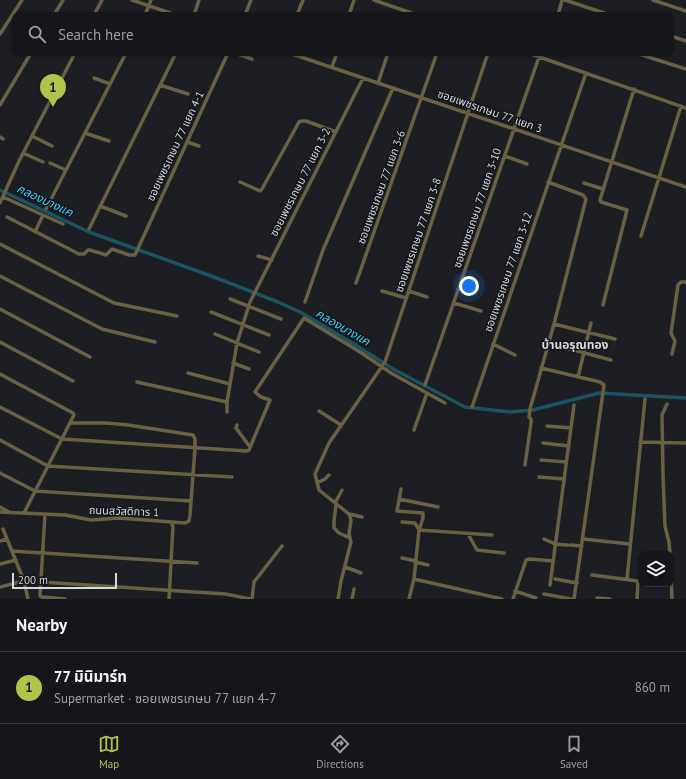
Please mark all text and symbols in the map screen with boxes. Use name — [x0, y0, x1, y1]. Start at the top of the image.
search box — [12, 12, 674, 56]
icon: search — [26, 23, 48, 45]
text: Search here — [58, 25, 134, 44]
pin: 1 — [40, 74, 66, 107]
street label: ซอยเพชรเกษม 77 แยก 3 — [436, 86, 544, 136]
street label: ซอยเพชรเกษม 77 แยก 4-1 — [143, 89, 207, 203]
street label: ซอยเพชรเกษม 77 แยก 3-2 — [267, 125, 333, 239]
street label: ซอยเพชรเกษม 77 แยก 3-6 — [354, 128, 408, 246]
street label: ซอยเพชรเกษม 77 แยก 3-10 — [450, 146, 504, 270]
street label: ซอยเพชรเกษม 77 แยก 3-8 — [392, 176, 444, 294]
water label: คลองบางแค — [15, 180, 76, 220]
street label: ซอยเพชรเกษม 77 แยก 3-12 — [481, 210, 535, 334]
your location — [459, 276, 479, 296]
water label: คลองบางแค — [313, 305, 373, 349]
district label: บ้านอรุณทอง — [542, 337, 609, 352]
street label: ถนนสวัสดิการ 1 — [89, 503, 159, 519]
map controls — [638, 551, 674, 587]
button: layers — [638, 551, 674, 587]
scale bar — [12, 571, 117, 590]
text: 200 m — [18, 573, 48, 587]
text: Nearby — [16, 614, 67, 636]
text: 77 มินิมาร์ท — [54, 667, 127, 686]
text: 1 — [25, 679, 33, 696]
text: 860 m — [635, 679, 670, 696]
text: Supermarket · ซอยเพชรเกษม 77 แยก 4-7 — [54, 690, 277, 707]
tab: Map — [98, 733, 120, 771]
tab: Directions — [316, 733, 364, 771]
tab: Saved — [560, 733, 588, 771]

